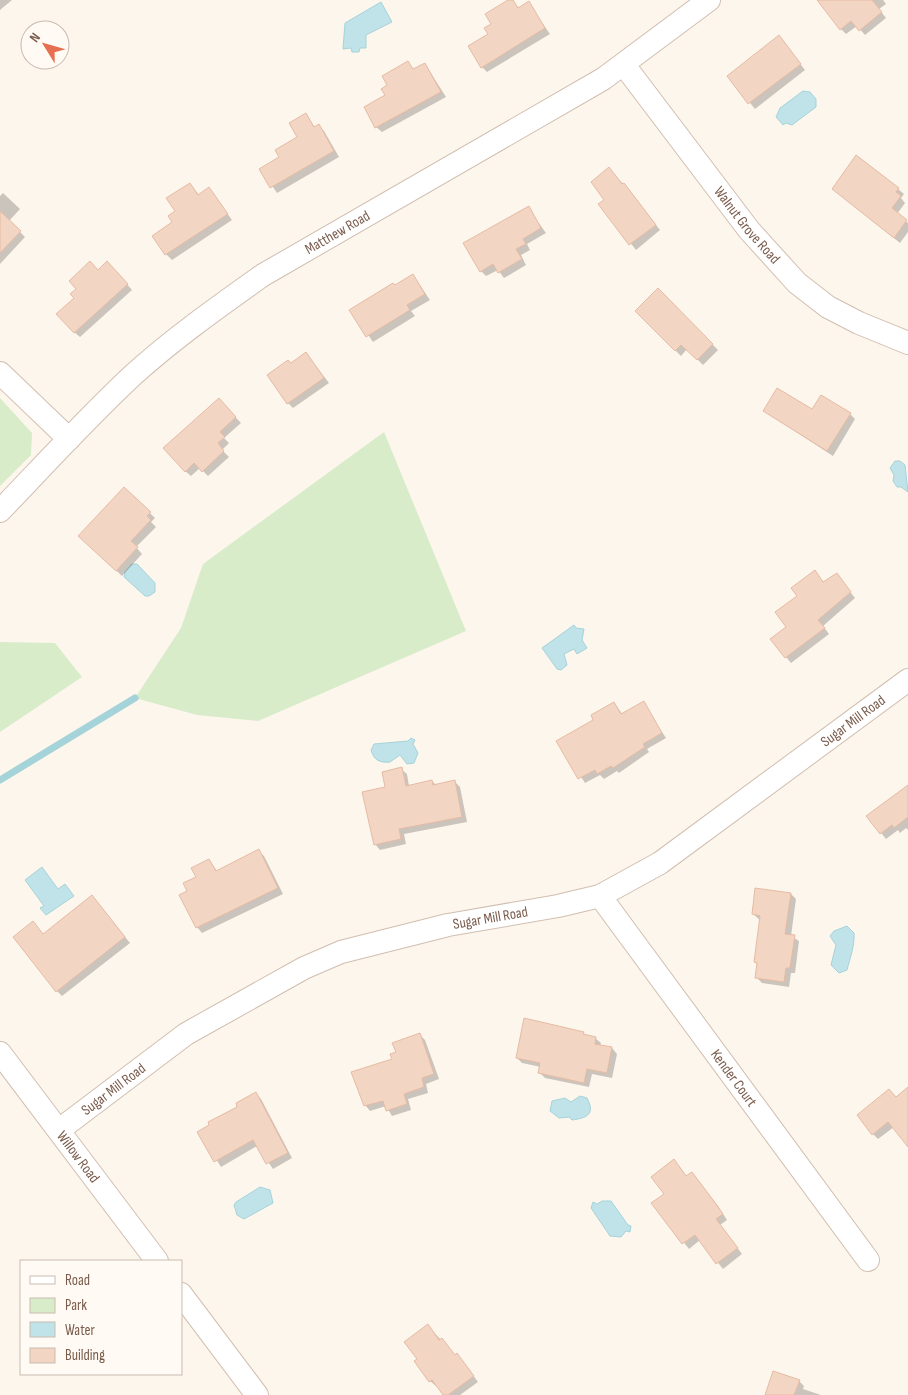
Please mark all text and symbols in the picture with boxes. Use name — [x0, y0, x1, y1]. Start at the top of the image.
north arrow — [20, 20, 70, 70]
text: N — [26, 29, 44, 46]
street label: Walnut Grove Road — [709, 183, 784, 268]
street label: Matthew Road — [301, 206, 373, 259]
street label: Sugar Mill Road — [817, 691, 889, 751]
street label: Sugar Mill Road — [451, 902, 529, 934]
street label: Kender Court — [706, 1046, 761, 1111]
street label: Sugar Mill Road — [78, 1059, 149, 1120]
street label: Willow Road — [52, 1127, 104, 1187]
legend — [20, 1260, 182, 1375]
text: Road — [65, 1271, 90, 1290]
text: Park — [65, 1296, 87, 1315]
text: Water — [65, 1321, 96, 1340]
text: Building — [65, 1346, 105, 1365]

